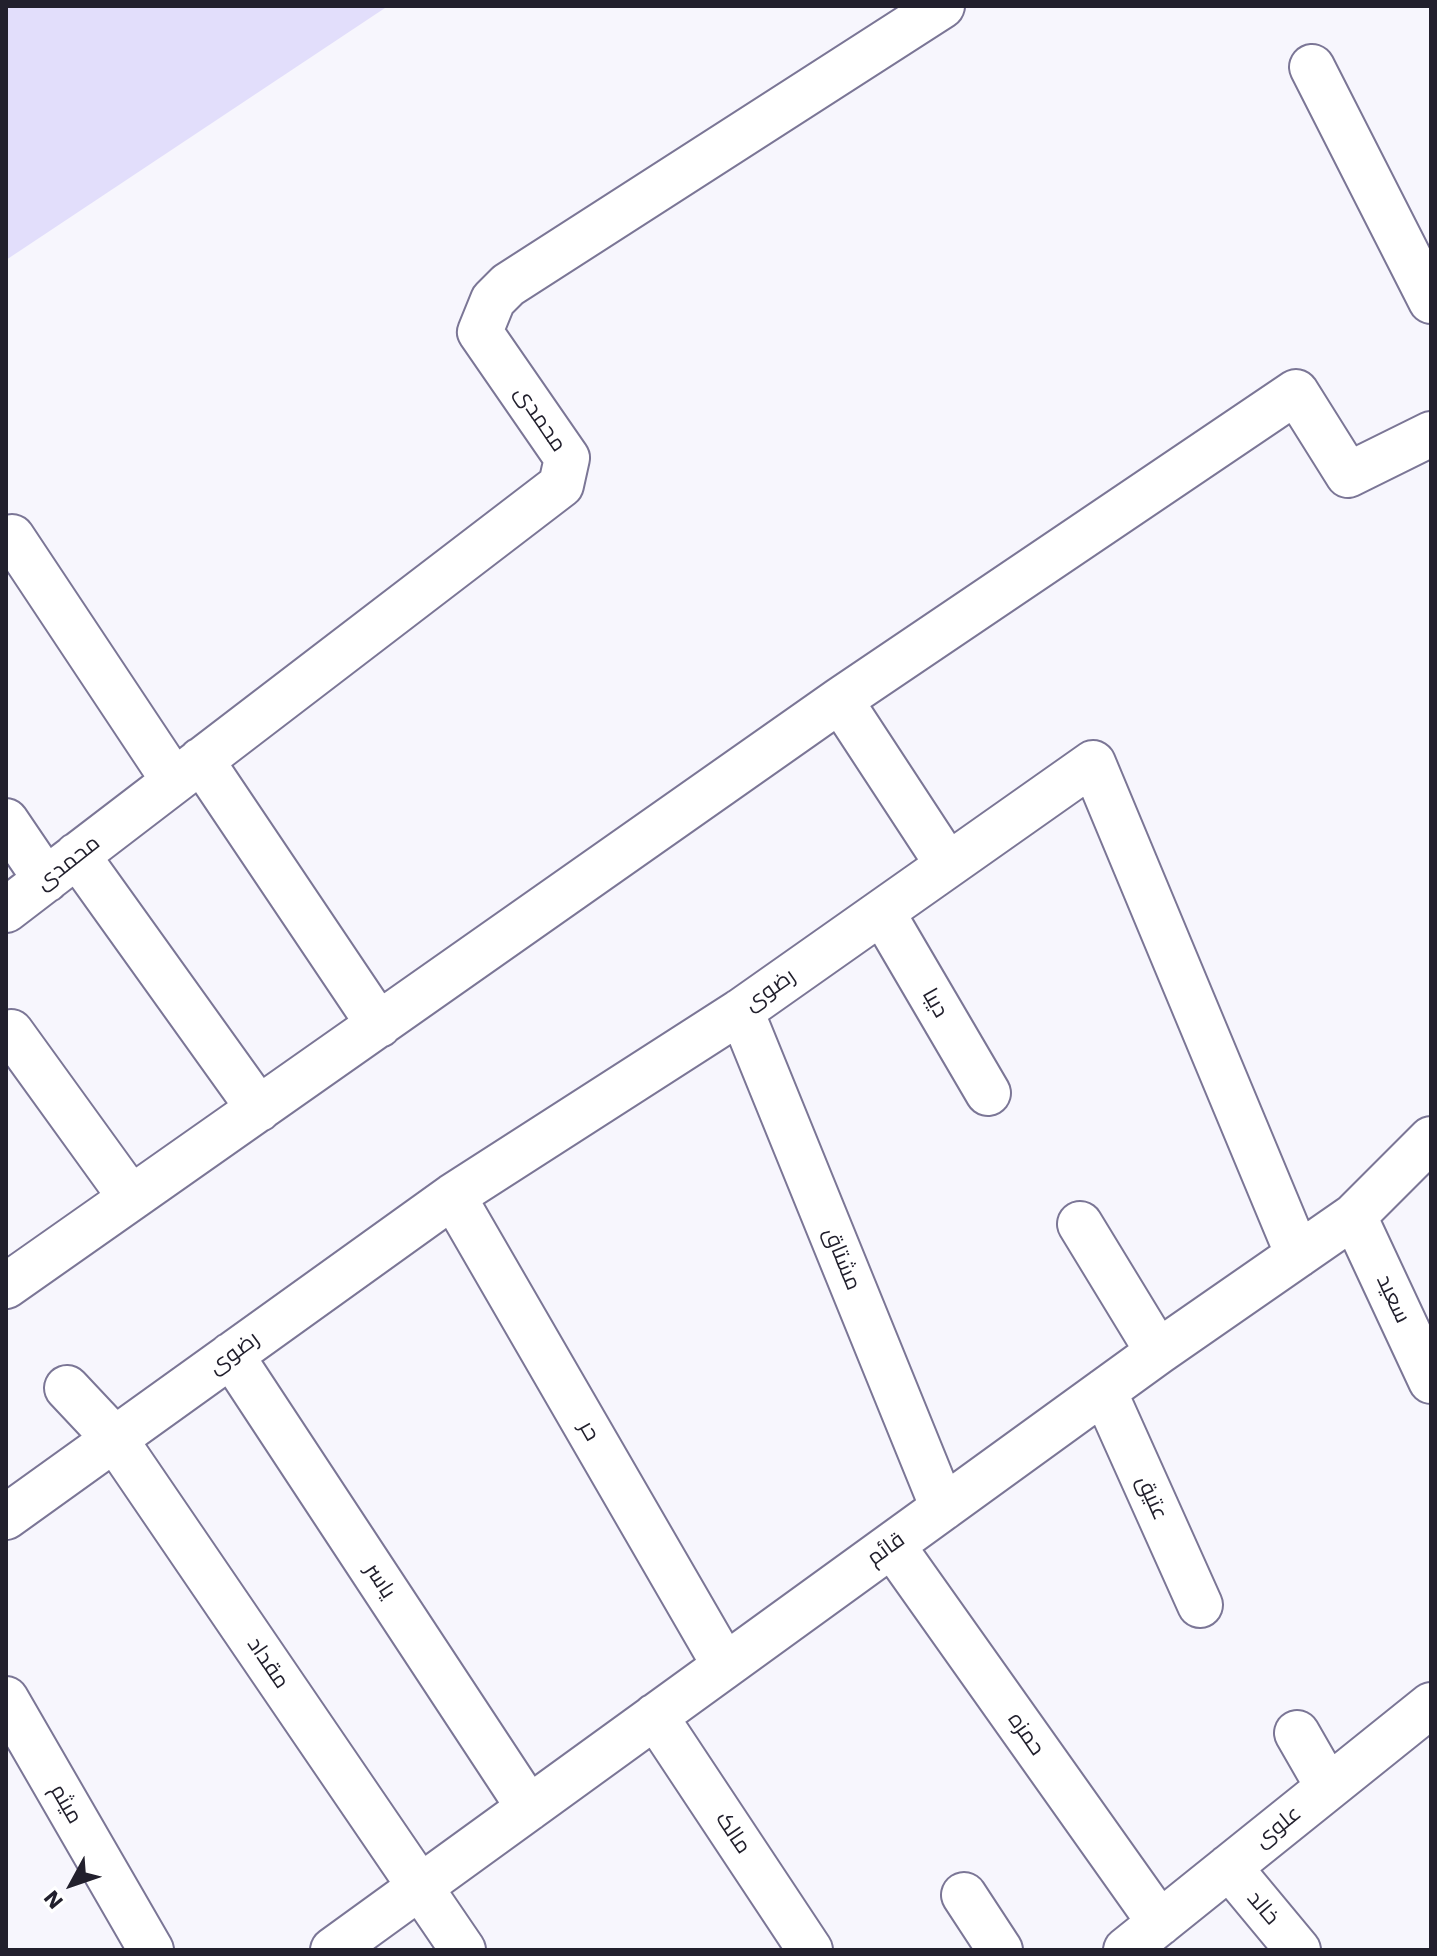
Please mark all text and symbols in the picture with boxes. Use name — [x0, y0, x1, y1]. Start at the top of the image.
street label: محمدی — [508, 381, 572, 457]
street label: محمدی — [31, 830, 105, 896]
street label: رضوی — [739, 963, 801, 1017]
street label: دیبا — [916, 984, 954, 1022]
street label: مشتاق — [818, 1224, 866, 1294]
street label: سعید — [1370, 1271, 1416, 1327]
street label: رضوی — [203, 1326, 265, 1380]
street label: حر — [573, 1416, 605, 1446]
street label: عتیق — [1131, 1472, 1173, 1524]
street label: قائم — [862, 1527, 910, 1571]
street label: یاسر — [359, 1558, 401, 1604]
street label: مقداد — [241, 1632, 295, 1694]
street label: حمزه — [1002, 1707, 1050, 1761]
street label: میثم — [44, 1779, 88, 1829]
street label: علوی — [1249, 1800, 1307, 1854]
street label: مالک — [710, 1807, 756, 1859]
north arrow — [32, 1844, 112, 1924]
text: N — [38, 1885, 68, 1914]
street label: خالد — [1241, 1886, 1285, 1930]

